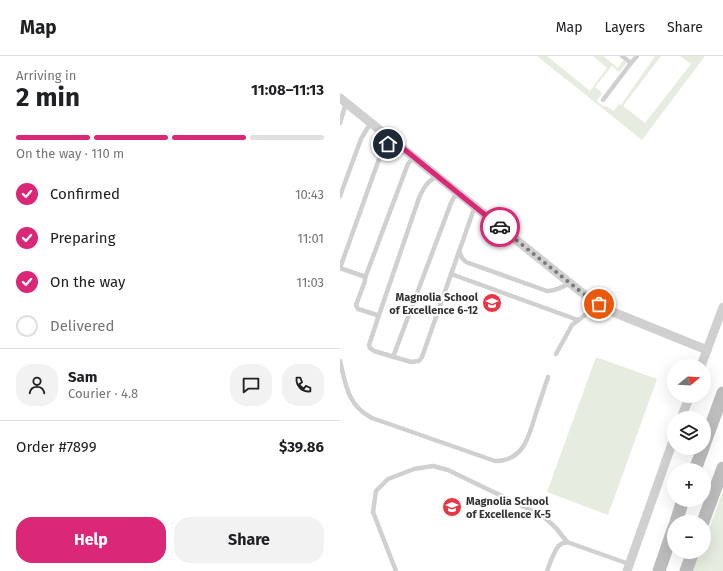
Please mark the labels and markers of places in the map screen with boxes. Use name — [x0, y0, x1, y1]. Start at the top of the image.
pin — [371, 127, 405, 161]
pin — [582, 287, 616, 321]
place label: Magnolia School of Excellence 6-12 — [389, 291, 479, 317]
school or university icon: Magnolia School of Excellence 6-12 — [481, 292, 503, 314]
place label: Magnolia School of Excellence K-5 — [466, 495, 551, 521]
school or university icon: Magnolia School of Excellence K-5 — [441, 496, 463, 518]

